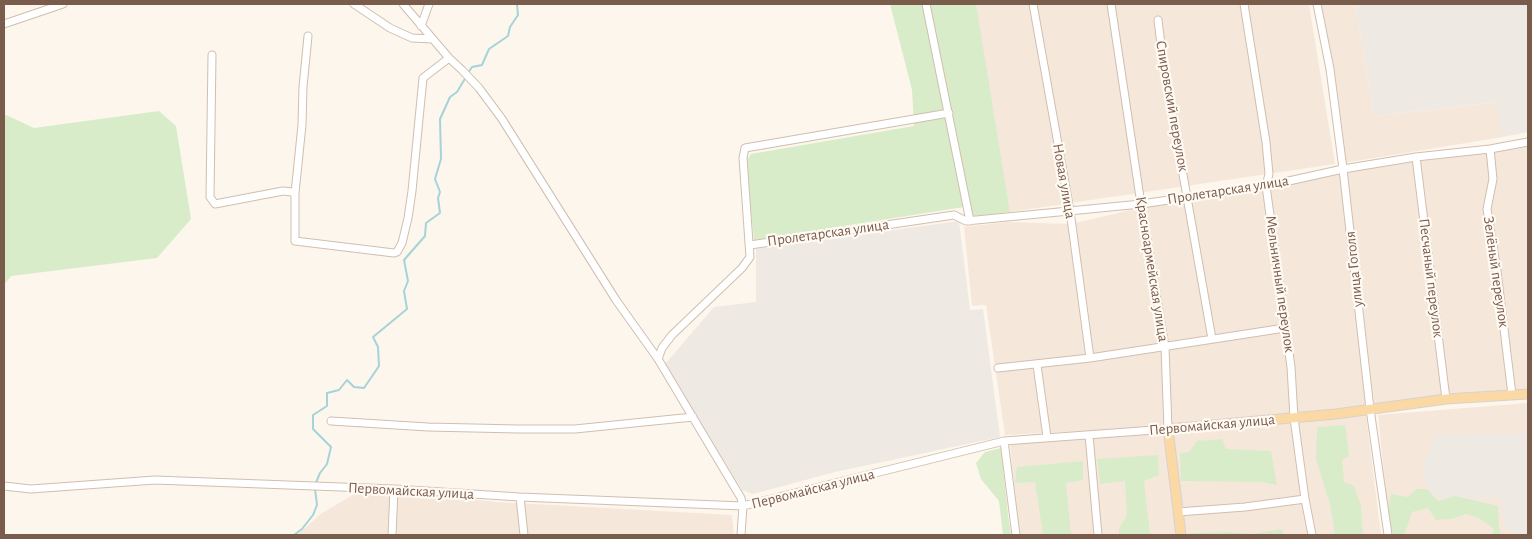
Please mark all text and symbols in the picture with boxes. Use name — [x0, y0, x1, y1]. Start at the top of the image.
street label: Спировский переулок — [1152, 39, 1192, 173]
street label: Новая улица — [1049, 142, 1079, 220]
street label: Пролетарская улица — [1166, 172, 1290, 208]
street label: Красноармейская улица — [1132, 195, 1172, 343]
street label: Мельничный переулок — [1261, 214, 1299, 354]
street label: Зелёный переулок — [1479, 215, 1513, 329]
street label: Пролетарская улица — [766, 216, 890, 250]
street label: Песчаный переулок — [1415, 217, 1447, 339]
street label: улица Гоголя — [1341, 230, 1367, 308]
street label: Первомайская улица — [1148, 411, 1276, 439]
street label: Первомайская улица — [750, 465, 876, 513]
street label: Первомайская улица — [347, 479, 475, 503]

